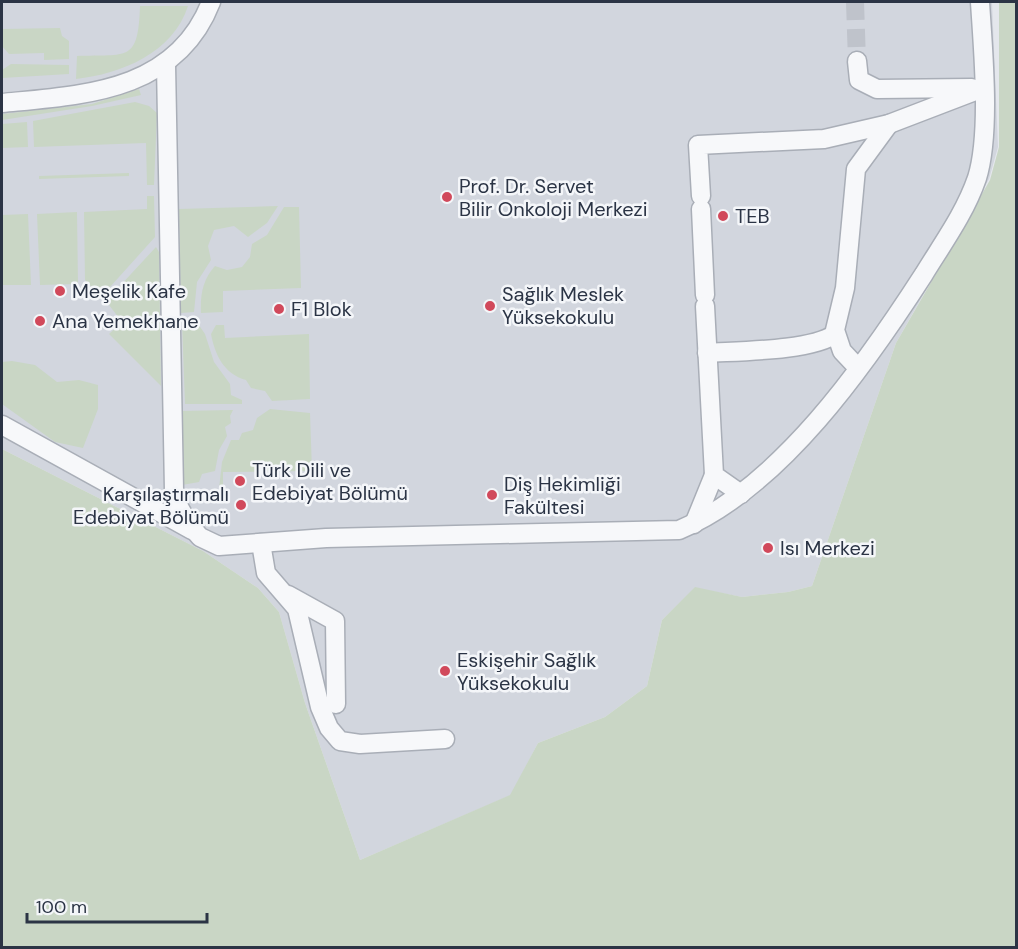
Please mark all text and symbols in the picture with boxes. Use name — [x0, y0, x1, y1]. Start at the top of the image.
place label: Prof. Dr. Servet Bilir Onkoloji Merkezi — [459, 173, 648, 222]
marker: Prof. Dr. Servet Bilir Onkoloji Merkezi — [440, 190, 454, 204]
place label: TEB — [735, 203, 770, 229]
marker: TEB — [716, 209, 730, 223]
place label: Meşelik Kafe — [72, 278, 186, 304]
place label: Sağlık Meslek Yüksekokulu — [502, 281, 624, 330]
marker: Meşelik Kafe — [53, 284, 67, 298]
place label: F1 Blok — [291, 296, 352, 322]
marker: Sağlık Meslek Yüksekokulu — [483, 299, 497, 313]
marker: F1 Blok — [272, 302, 286, 316]
place label: Ana Yemekhane — [52, 308, 199, 334]
marker: Ana Yemekhane — [33, 314, 47, 328]
place label: Türk Dili ve Edebiyat Bölümü — [252, 457, 408, 506]
place label: Diş Hekimliği Fakültesi — [504, 471, 621, 520]
marker: Türk Dili ve Edebiyat Bölümü — [233, 474, 247, 488]
place label: Karşılaştırmalı Edebiyat Bölümü — [73, 481, 229, 530]
marker: Diş Hekimliği Fakültesi — [485, 488, 499, 502]
marker: Karşılaştırmalı Edebiyat Bölümü — [234, 498, 248, 512]
place label: Isı Merkezi — [780, 535, 875, 561]
marker: Isı Merkezi — [761, 541, 775, 555]
place label: Eskişehir Sağlık Yüksekokulu — [457, 647, 596, 696]
marker: Eskişehir Sağlık Yüksekokulu — [438, 664, 452, 678]
scale bar — [27, 886, 207, 924]
text: 100 m — [36, 895, 87, 919]

